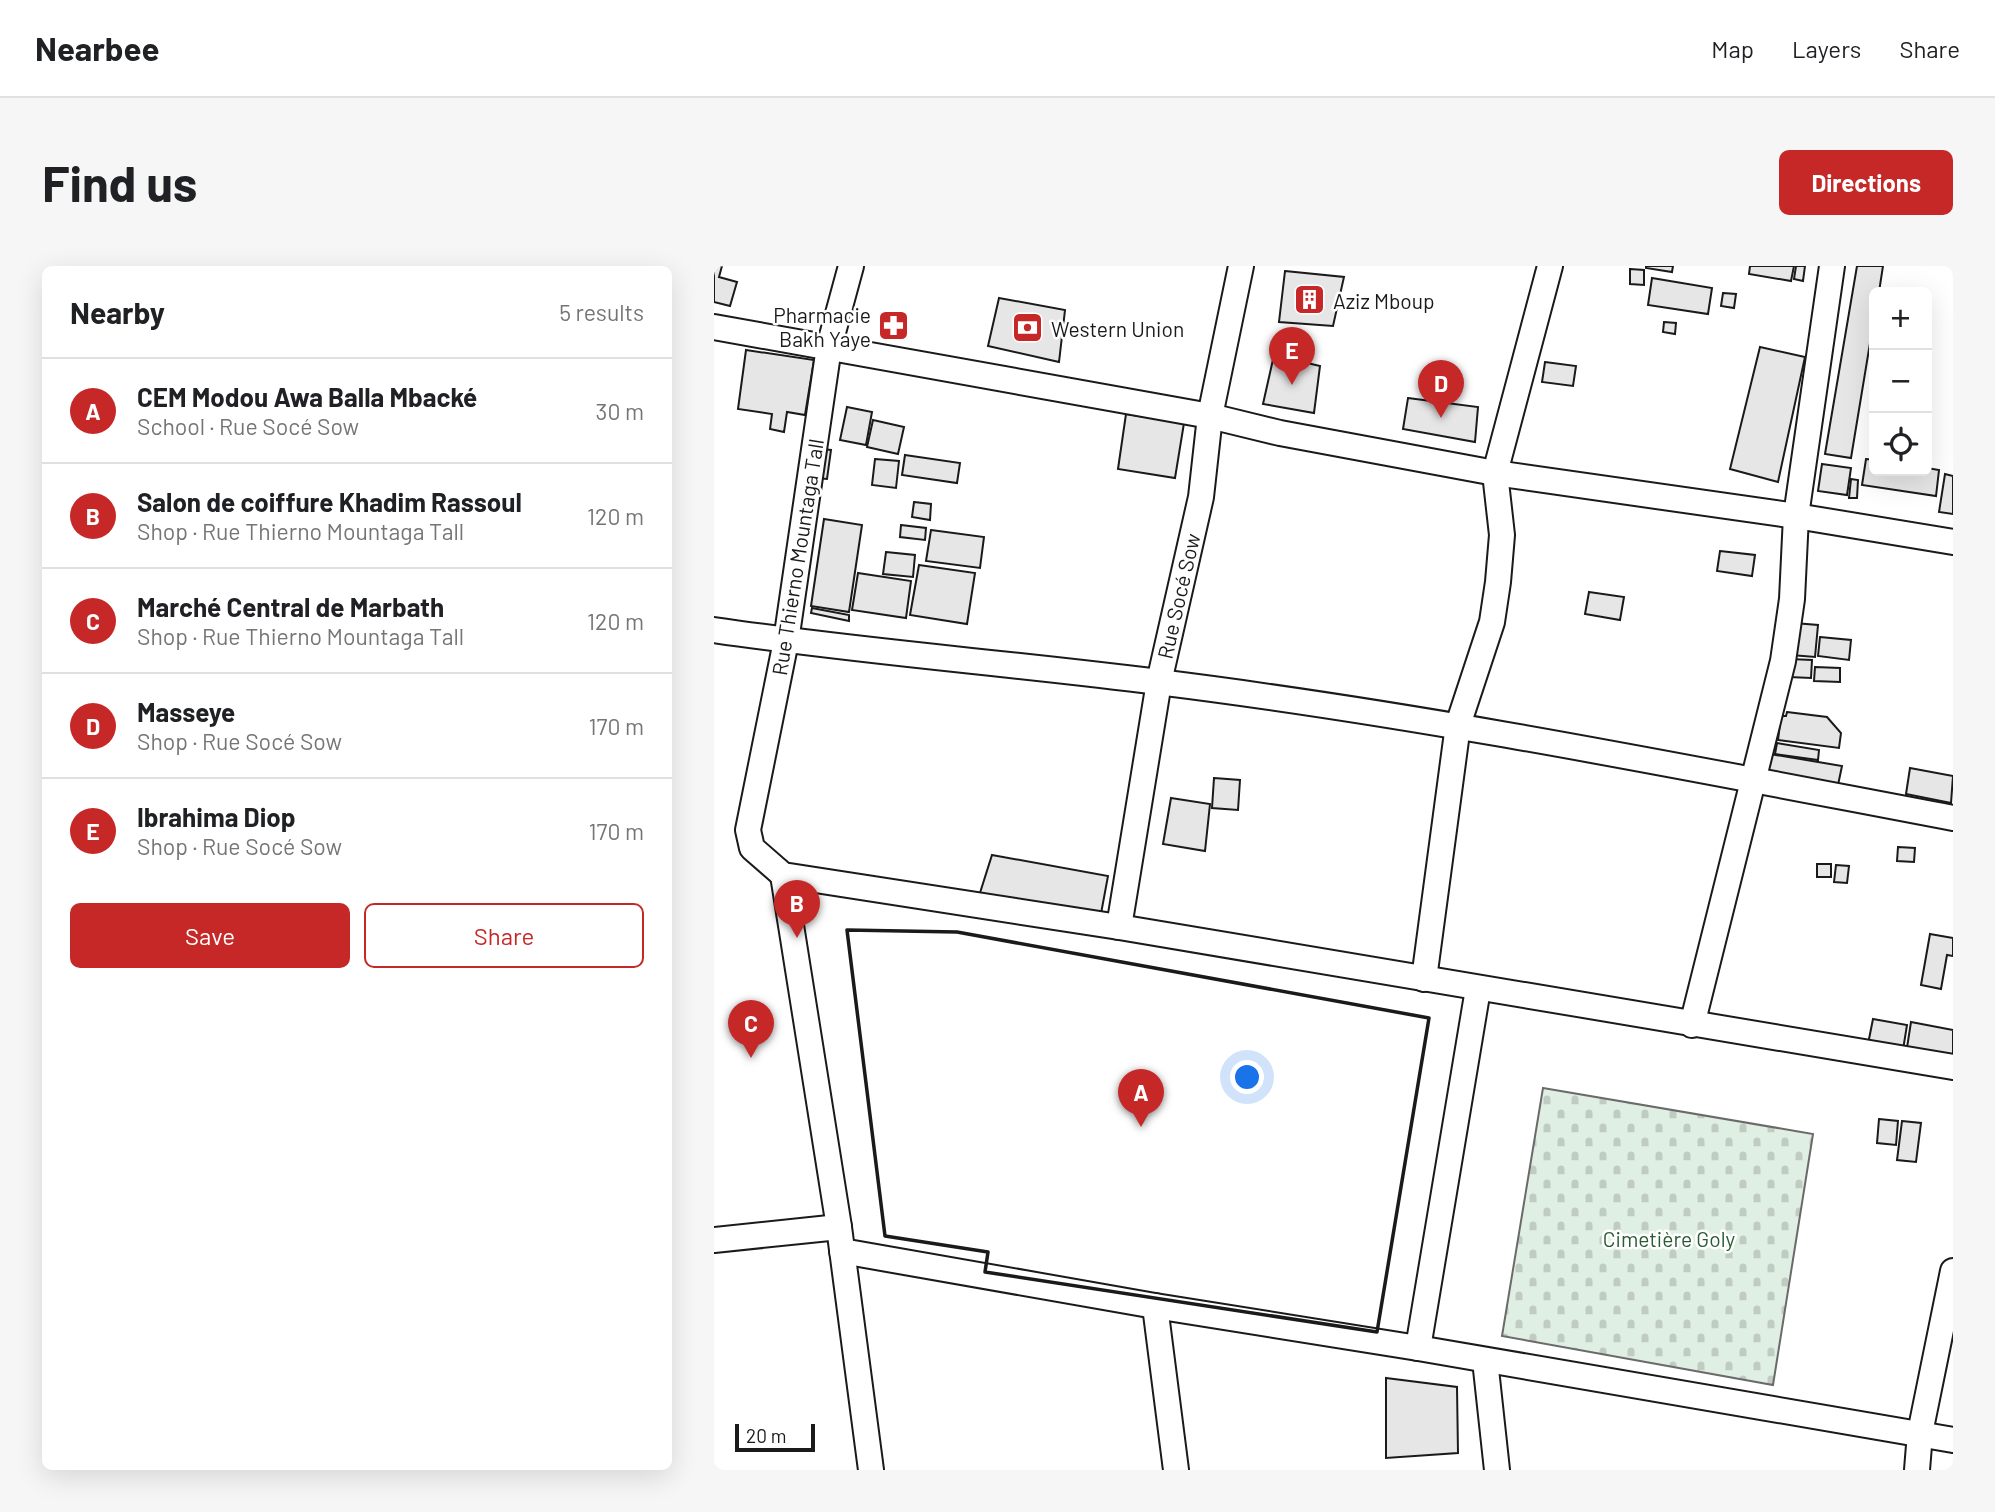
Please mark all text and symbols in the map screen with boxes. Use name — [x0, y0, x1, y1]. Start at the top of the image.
text: Nearbee — [35, 28, 159, 68]
text: Map — [1711, 34, 1754, 63]
text: Layers — [1792, 34, 1861, 63]
text: Share — [1899, 34, 1960, 63]
button: Directions — [1779, 150, 1953, 215]
text: Find us — [42, 153, 197, 212]
building icon: Aziz Mboup — [1293, 283, 1327, 317]
map controls — [1869, 287, 1932, 476]
button: + — [1869, 287, 1932, 350]
place label: Aziz Mboup — [1333, 288, 1435, 313]
text: Nearby — [70, 294, 165, 330]
text: 5 results — [559, 298, 644, 326]
place label: Pharmacie Bakh Yaye — [773, 302, 871, 351]
pharmacy icon: Pharmacie Bakh Yaye — [877, 309, 911, 343]
bank icon: Western Union — [1011, 311, 1045, 345]
place label: Western Union — [1051, 316, 1184, 341]
pin: E — [1269, 327, 1315, 385]
button: − — [1869, 350, 1932, 413]
pin: D — [1418, 360, 1464, 418]
text: CEM Modou Awa Balla Mbacké — [137, 381, 477, 412]
text: A — [85, 397, 101, 425]
text: 30 m — [596, 397, 644, 425]
text: School · Rue Socé Sow — [137, 412, 359, 440]
button: locate — [1869, 413, 1932, 476]
street label: Rue Thierno Mountaga Tall — [766, 437, 828, 677]
text: Salon de coiffure Khadim Rassoul — [137, 486, 522, 517]
text: B — [86, 502, 100, 530]
text: 120 m — [587, 502, 644, 530]
text: Shop · Rue Thierno Mountaga Tall — [137, 517, 464, 545]
street label: Rue Socé Sow — [1151, 531, 1205, 661]
text: Marché Central de Marbath — [137, 591, 444, 622]
text: C — [86, 607, 100, 635]
text: 120 m — [587, 607, 644, 635]
text: Shop · Rue Thierno Mountaga Tall — [137, 622, 464, 650]
text: Masseye — [137, 696, 235, 727]
text: D — [86, 712, 100, 740]
text: 170 m — [588, 712, 644, 740]
text: Shop · Rue Socé Sow — [137, 727, 342, 755]
text: Ibrahima Diop — [137, 801, 296, 832]
text: E — [86, 817, 100, 845]
text: 170 m — [588, 817, 644, 845]
text: Shop · Rue Socé Sow — [137, 832, 342, 860]
pin: B — [774, 880, 820, 938]
button: Save — [70, 903, 350, 968]
button: Share — [364, 903, 644, 968]
pin: C — [728, 1000, 774, 1058]
your location — [1230, 1060, 1264, 1094]
pin: A — [1118, 1069, 1164, 1127]
park label: Cimetière Goly — [1603, 1226, 1735, 1251]
scale bar — [735, 1421, 816, 1453]
text: 20 m — [746, 1424, 786, 1447]

